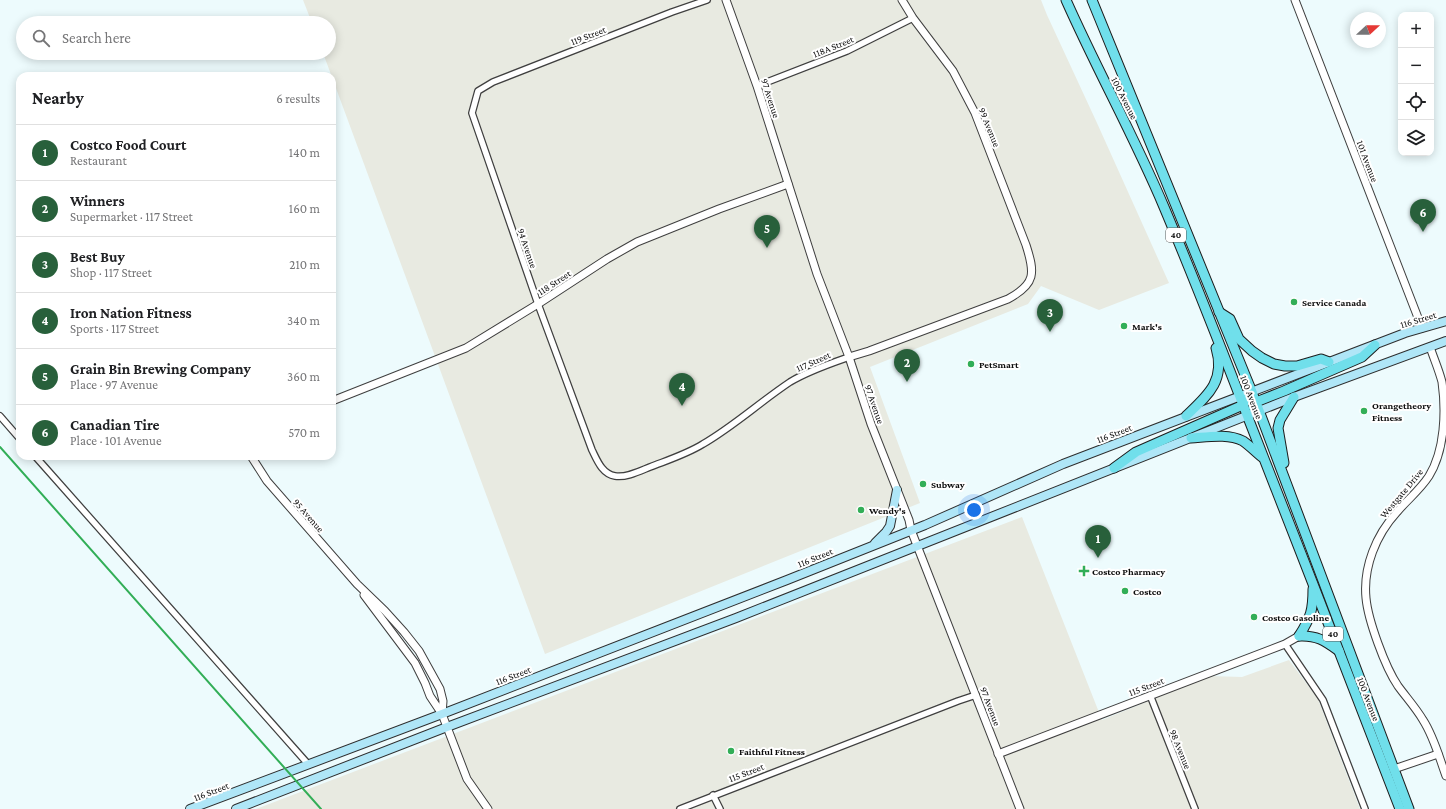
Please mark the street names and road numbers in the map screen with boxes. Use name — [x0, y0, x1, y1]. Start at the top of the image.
street label: 119 Street — [569, 23, 608, 47]
street label: 118A Street — [811, 33, 856, 60]
street label: 100 Avenue — [1109, 75, 1140, 122]
street label: 97 Avenue — [759, 77, 782, 120]
street label: 99 Avenue — [977, 106, 1003, 149]
street label: 101 Avenue — [1355, 139, 1381, 184]
street label: 94 Avenue — [516, 227, 540, 270]
road number: 40 — [1166, 228, 1186, 242]
street label: 118 Street — [536, 267, 573, 297]
street label: 116 Street — [1399, 309, 1438, 330]
street label: 117 Street — [794, 349, 833, 374]
street label: 100 Avenue — [1238, 374, 1265, 421]
street label: 97 Avenue — [863, 383, 887, 426]
street label: 116 Street — [1095, 421, 1134, 445]
street label: Westgate Drive — [1378, 466, 1426, 520]
street label: 95 Avenue — [291, 496, 327, 535]
street label: 116 Street — [796, 545, 835, 569]
road number: 40 — [1323, 627, 1343, 641]
street label: 116 Street — [494, 663, 533, 687]
street label: 115 Street — [1127, 675, 1166, 698]
street label: 100 Avenue — [1355, 676, 1382, 723]
street label: 97 Avenue — [978, 685, 1003, 728]
street label: 98 Avenue — [1168, 728, 1194, 771]
street label: 115 Street — [727, 761, 766, 784]
street label: 116 Street — [192, 779, 231, 803]

